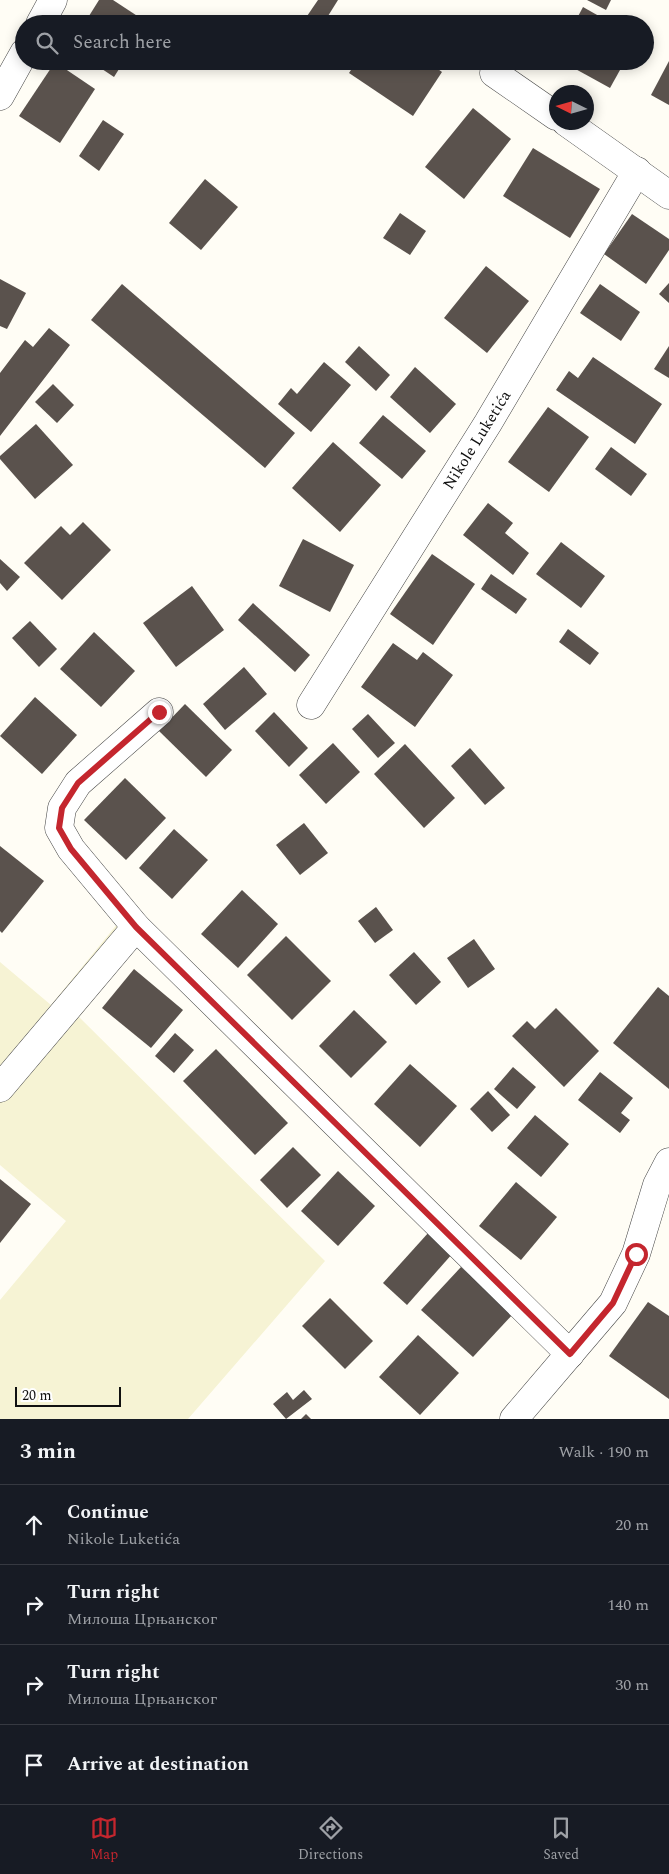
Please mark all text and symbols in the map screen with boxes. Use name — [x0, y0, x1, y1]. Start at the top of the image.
search box — [15, 15, 654, 70]
text: Search here — [73, 28, 172, 57]
icon: search — [33, 29, 61, 57]
north arrow — [549, 85, 594, 130]
street label: Nikole Luketića — [437, 386, 517, 494]
route end — [148, 701, 171, 724]
route start — [625, 1243, 648, 1266]
scale bar — [15, 1384, 121, 1407]
text: 20 m — [22, 1385, 52, 1406]
text: 3 min — [20, 1436, 76, 1468]
text: Walk · 190 m — [558, 1440, 649, 1464]
text: Continue — [67, 1498, 149, 1527]
icon: ahead — [20, 1511, 48, 1539]
text: 20 m — [615, 1513, 649, 1537]
text: Nikole Luketića — [67, 1527, 180, 1551]
text: Turn right — [67, 1578, 160, 1607]
icon: right — [20, 1591, 48, 1619]
text: 140 m — [607, 1593, 649, 1617]
text: Милоша Црњанског — [67, 1607, 217, 1631]
text: Turn right — [67, 1658, 160, 1687]
icon: right — [20, 1671, 48, 1699]
text: 30 m — [615, 1673, 649, 1697]
text: Милоша Црњанског — [67, 1687, 217, 1711]
text: Arrive at destination — [67, 1750, 249, 1779]
icon: arrive — [20, 1751, 48, 1779]
tab: Map — [90, 1814, 118, 1865]
tab: Directions — [298, 1814, 363, 1865]
tab: Saved — [543, 1814, 579, 1865]

